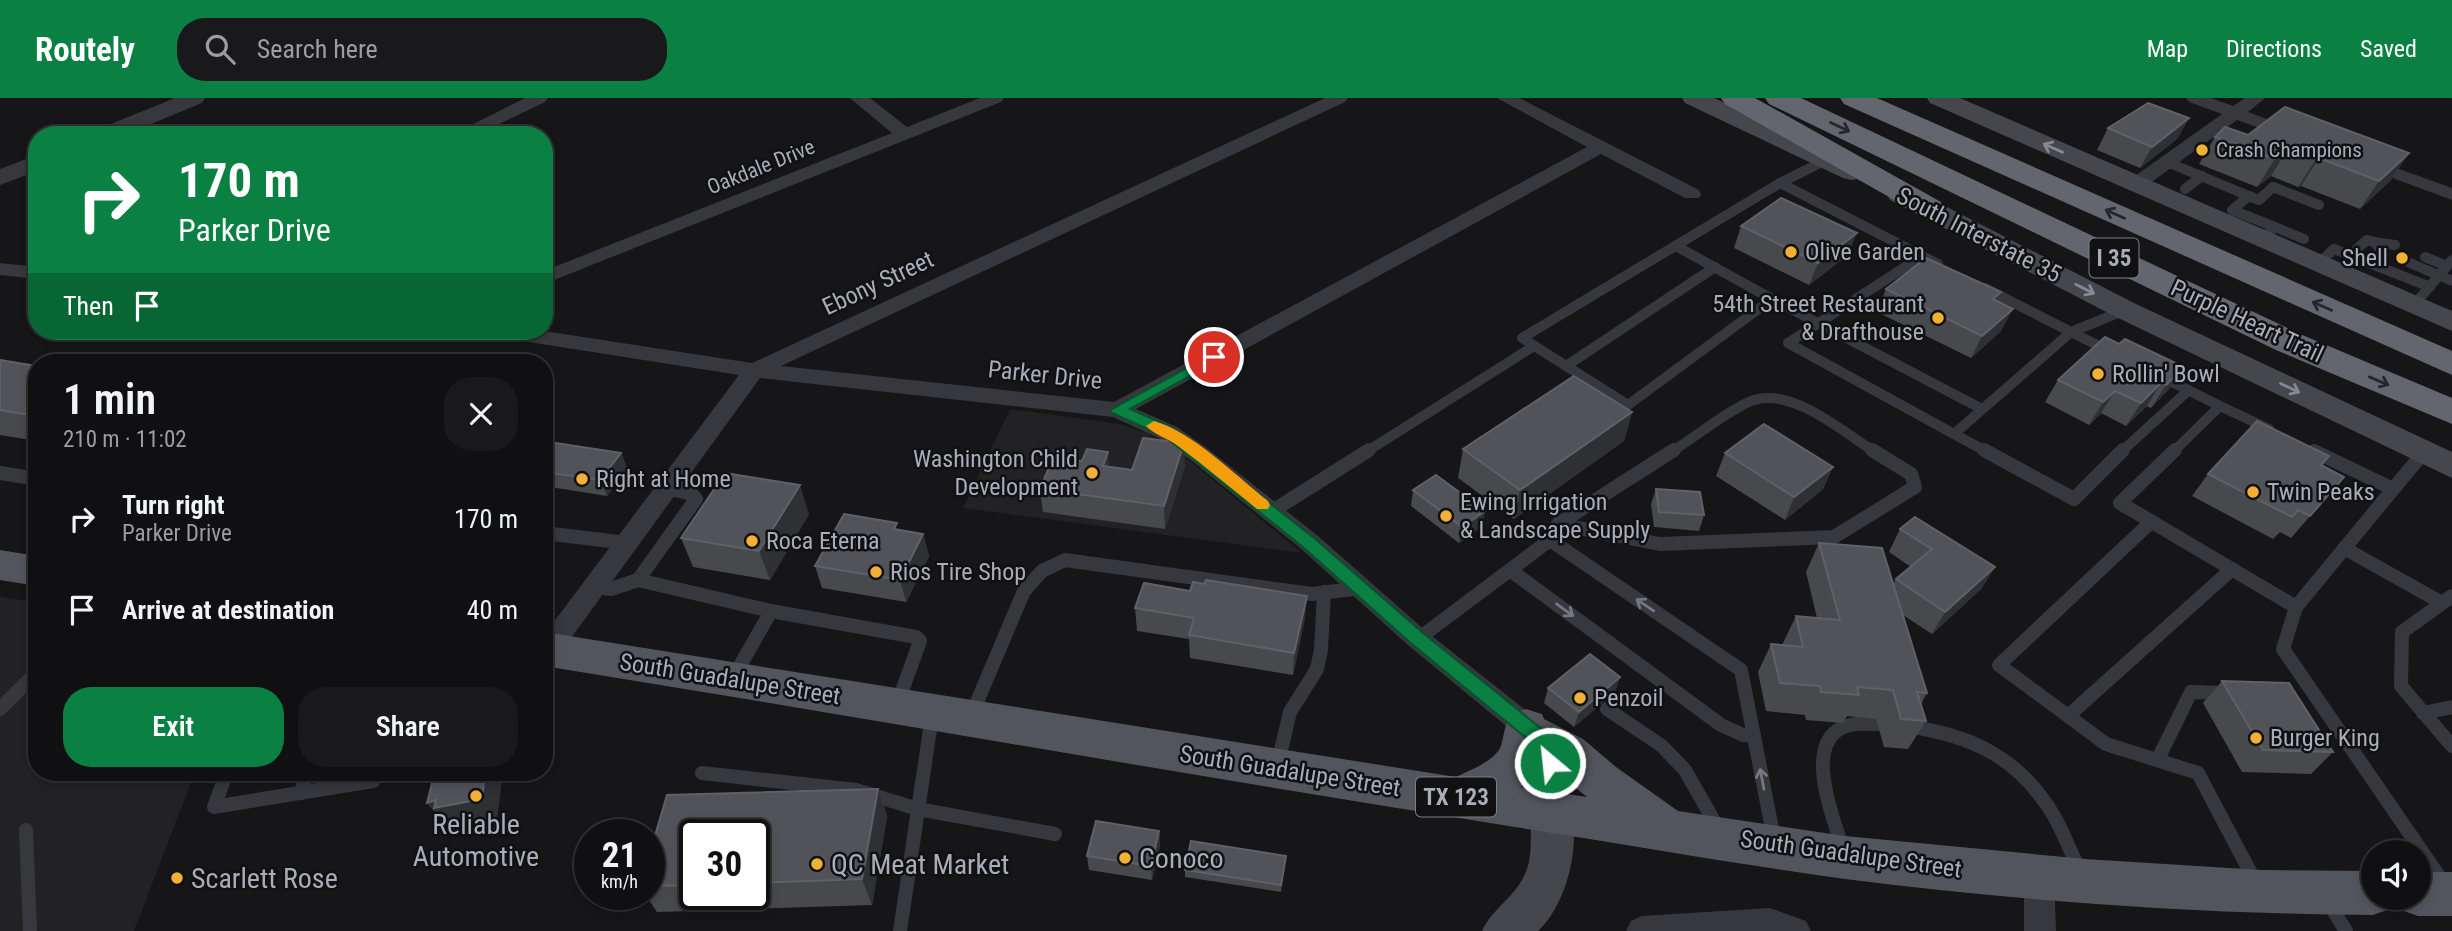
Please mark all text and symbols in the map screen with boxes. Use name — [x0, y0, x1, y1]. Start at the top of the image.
search box — [177, 18, 667, 81]
text: Routely — [35, 30, 135, 69]
icon: search — [201, 30, 239, 68]
text: Search here — [257, 34, 378, 64]
text: Map — [2147, 35, 2188, 63]
text: Directions — [2226, 35, 2322, 63]
text: Saved — [2360, 35, 2417, 63]
one-way arrow — [1829, 121, 1850, 135]
street label: Oakdale Drive — [704, 135, 818, 199]
place label: Crash Champions — [2216, 138, 2362, 162]
one-way arrow — [2043, 141, 2064, 154]
marker: Crash Champions — [2194, 142, 2210, 158]
text: 170 m — [178, 152, 300, 209]
icon: right — [63, 154, 154, 245]
street label: South Interstate 35 — [1892, 182, 2066, 288]
one-way arrow — [2104, 207, 2126, 220]
text: Parker Drive — [178, 211, 331, 249]
place label: Olive Garden — [1805, 238, 1925, 266]
road number: I 35 — [2090, 238, 2138, 278]
marker: Olive Garden — [1783, 244, 1799, 260]
place label: Shell — [2342, 244, 2388, 272]
street label: Ebony Street — [818, 245, 938, 321]
marker: Shell — [2394, 250, 2410, 266]
street label: Purple Heart Trail — [2166, 273, 2328, 369]
one-way arrow — [2074, 283, 2095, 297]
icon: arrive — [128, 287, 166, 325]
place label: 54th Street Restaurant & Drafthouse — [1712, 290, 1924, 346]
text: Then — [63, 291, 114, 321]
one-way arrow — [2312, 299, 2334, 312]
marker: 54th Street Restaurant & Drafthouse — [1930, 310, 1946, 326]
pin — [1184, 327, 1244, 387]
icon: arrive — [1195, 338, 1233, 376]
street label: Parker Drive — [987, 355, 1103, 395]
place label: Rollin' Bowl — [2112, 360, 2220, 388]
marker: Rollin' Bowl — [2090, 366, 2106, 382]
text: 1 min — [63, 375, 156, 424]
one-way arrow — [2367, 375, 2389, 388]
button: close — [444, 377, 518, 451]
one-way arrow — [2279, 381, 2300, 395]
text: 210 m · 11:02 — [63, 426, 187, 453]
place label: Washington Child Development — [913, 445, 1078, 501]
place label: Right at Home — [596, 465, 731, 493]
marker: Washington Child Development — [1084, 465, 1100, 481]
marker: Right at Home — [574, 471, 590, 487]
place label: Twin Peaks — [2267, 478, 2375, 506]
marker: Twin Peaks — [2245, 484, 2261, 500]
place label: Ewing Irrigation & Landscape Supply — [1460, 488, 1650, 544]
text: Turn right — [122, 490, 224, 520]
icon: right — [63, 500, 101, 538]
text: 170 m — [454, 504, 518, 534]
marker: Ewing Irrigation & Landscape Supply — [1438, 508, 1454, 524]
text: Parker Drive — [122, 520, 232, 547]
place label: Roca Eterna — [766, 527, 880, 555]
marker: Roca Eterna — [744, 533, 760, 549]
place label: Rios Tire Shop — [890, 558, 1026, 586]
marker: Rios Tire Shop — [868, 564, 884, 580]
icon: arrive — [63, 591, 101, 629]
text: Arrive at destination — [122, 595, 334, 625]
text: 40 m — [467, 595, 518, 625]
one-way arrow — [1636, 597, 1655, 612]
one-way arrow — [1555, 603, 1574, 617]
street label: South Guadalupe Street — [618, 648, 842, 710]
place label: Penzoil — [1594, 684, 1663, 712]
button: Exit — [63, 687, 284, 767]
button: Share — [298, 687, 518, 767]
marker: Penzoil — [1572, 690, 1588, 706]
place label: Burger King — [2270, 724, 2380, 752]
position arrow — [1513, 726, 1587, 800]
marker: Burger King — [2248, 730, 2264, 746]
street label: South Guadalupe Street — [1178, 740, 1402, 802]
one-way arrow — [1755, 768, 1769, 791]
road number: TX 123 — [1416, 778, 1496, 817]
marker: Reliable Automotive — [468, 788, 484, 804]
place label: Reliable Automotive — [413, 808, 539, 873]
speed limit sign: 30 — [679, 819, 770, 910]
street label: South Guadalupe Street — [1739, 825, 1963, 883]
text: 21 — [602, 835, 637, 876]
map controls — [2361, 840, 2431, 910]
button: sound — [2361, 840, 2431, 910]
place label: Conoco — [1139, 842, 1224, 875]
place label: QC Meat Market — [831, 848, 1009, 881]
marker: Conoco — [1117, 850, 1133, 866]
marker: QC Meat Market — [809, 856, 825, 872]
place label: Scarlett Rose — [191, 862, 338, 895]
marker: Scarlett Rose — [169, 870, 185, 886]
text: km/h — [601, 871, 638, 892]

